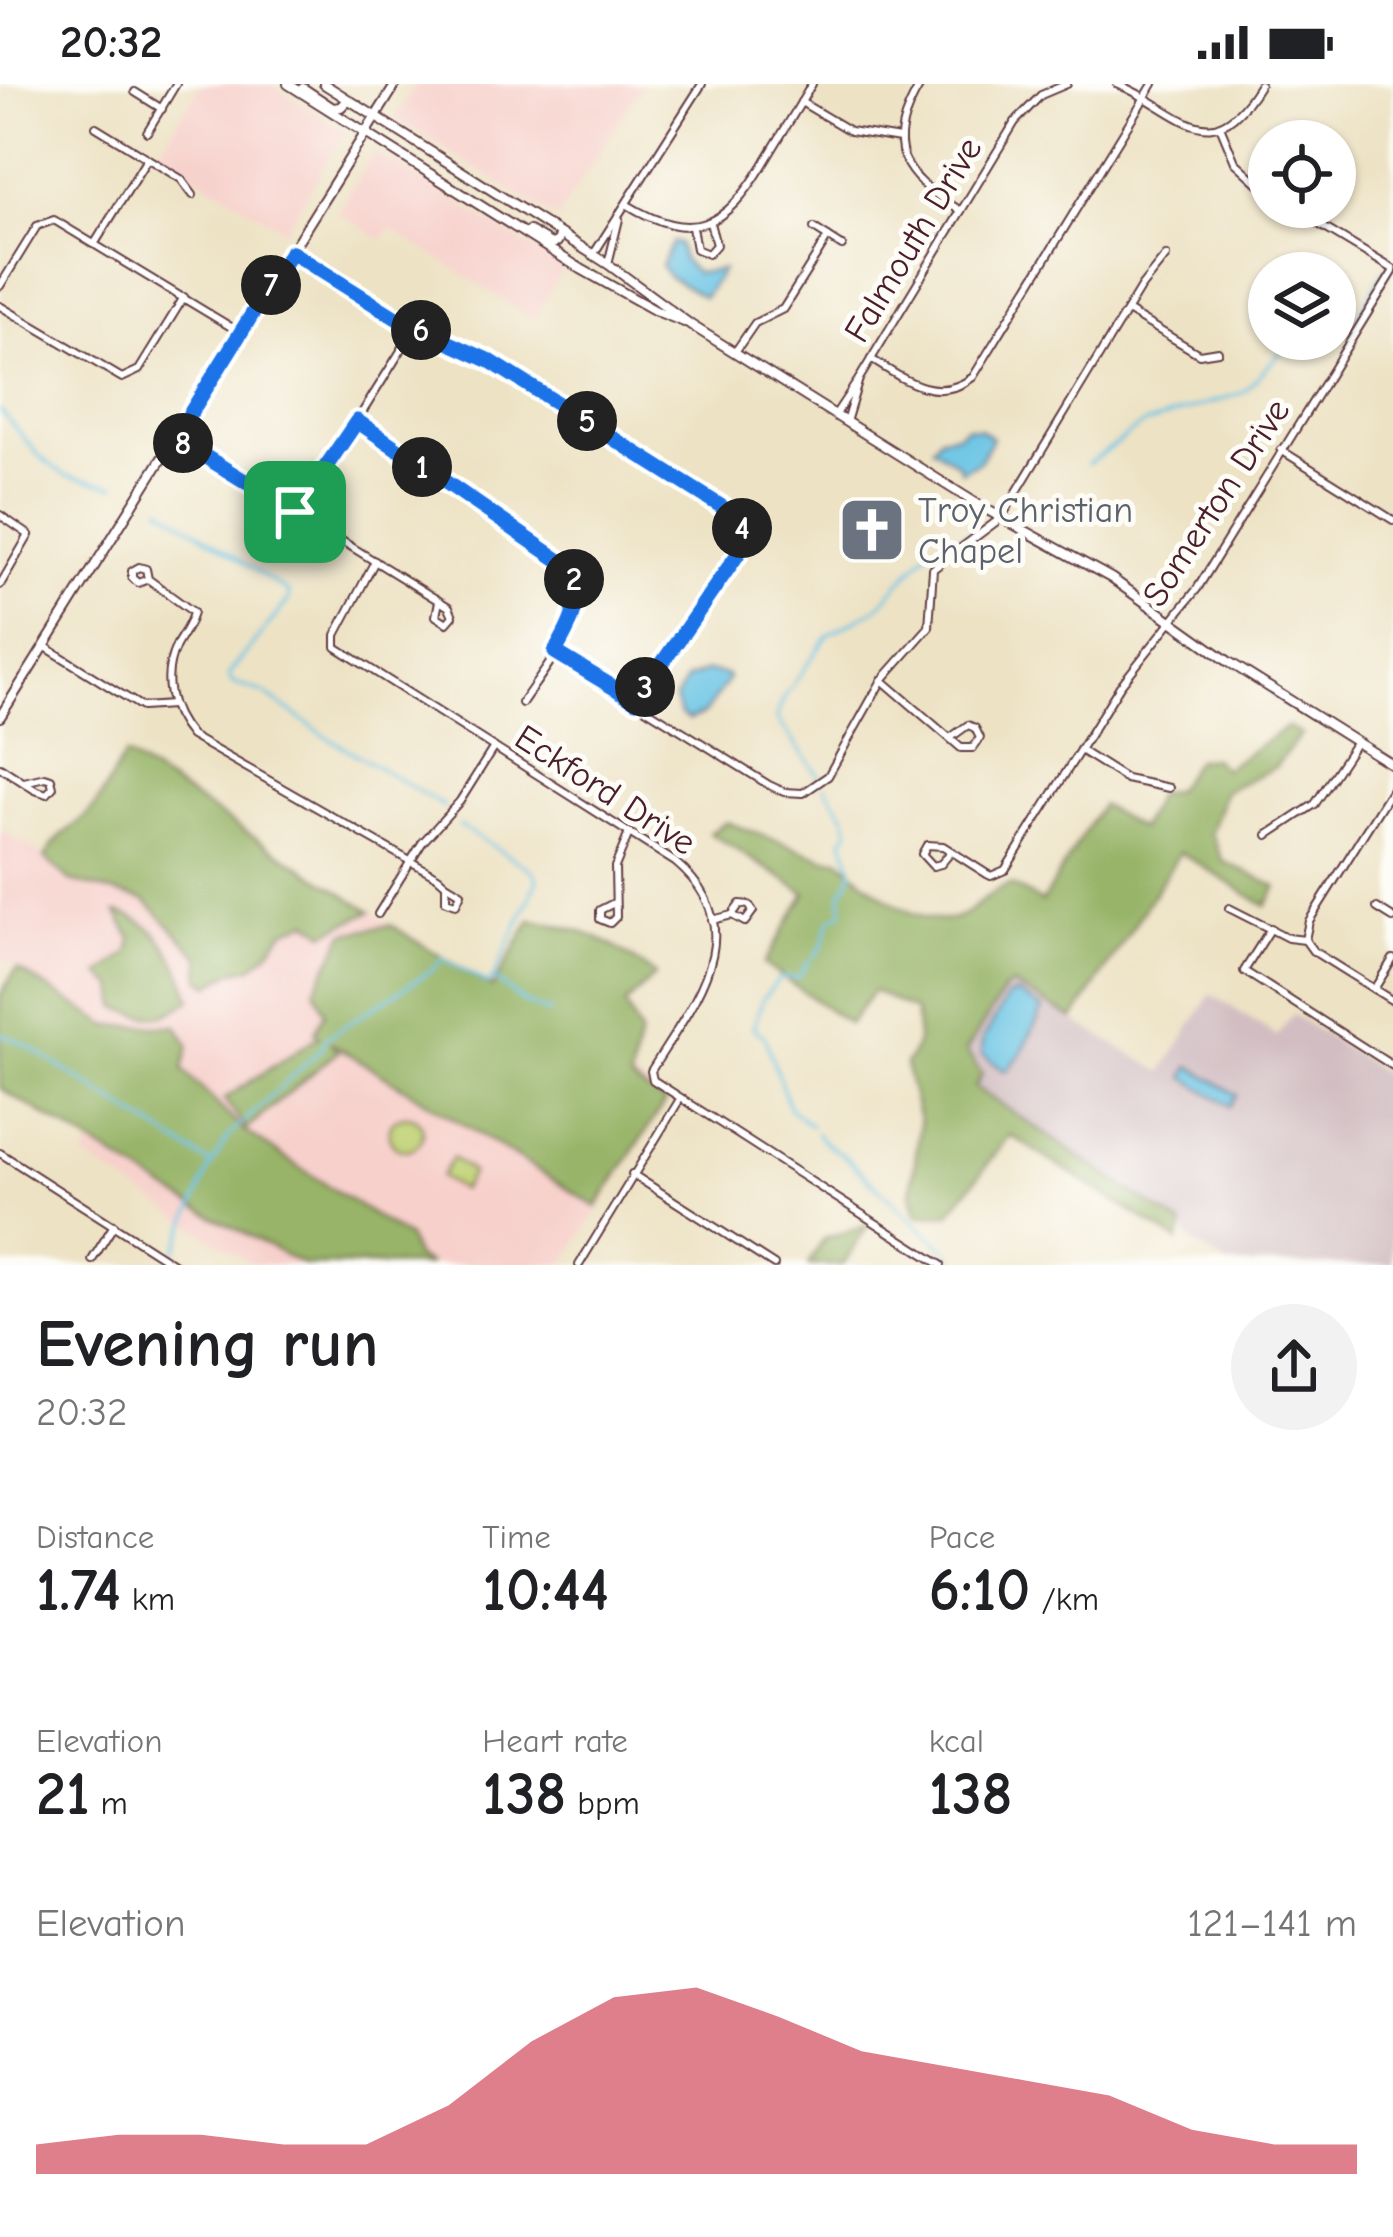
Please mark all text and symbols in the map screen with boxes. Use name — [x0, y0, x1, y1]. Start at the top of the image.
text: 20:32 — [60, 16, 162, 68]
map controls — [1248, 120, 1356, 360]
button: locate — [1248, 120, 1356, 228]
street label: Falmouth Drive — [836, 130, 990, 350]
button: layers — [1248, 252, 1356, 360]
pin: 7 — [241, 255, 301, 315]
text: 7 — [264, 266, 278, 304]
pin: 6 — [391, 300, 451, 360]
text: 6 — [412, 311, 430, 349]
pin: 5 — [557, 391, 617, 451]
street label: Somerton Drive — [1134, 392, 1298, 614]
text: 5 — [578, 402, 596, 440]
pin: 8 — [153, 413, 213, 473]
text: 8 — [175, 424, 191, 462]
pin: 1 — [392, 437, 452, 497]
text: 1 — [416, 448, 428, 486]
pin — [244, 461, 346, 563]
icon: arrive — [262, 479, 328, 545]
place label: Troy Christian Chapel — [918, 490, 1133, 572]
church icon: Troy Christian Chapel — [837, 495, 907, 565]
pin: 4 — [712, 498, 772, 558]
text: 4 — [734, 509, 750, 547]
pin: 2 — [544, 549, 604, 609]
text: 2 — [566, 560, 582, 598]
pin: 3 — [615, 657, 675, 717]
text: 3 — [637, 668, 653, 706]
street label: Eckford Drive — [507, 717, 703, 864]
button: share — [1231, 1304, 1357, 1430]
text: Evening run — [36, 1307, 378, 1383]
text: 20:32 — [36, 1390, 127, 1435]
text: Distance — [36, 1518, 154, 1556]
text: Time — [482, 1518, 551, 1556]
text: Pace — [929, 1518, 995, 1556]
text: 1.74 — [36, 1556, 121, 1625]
text: 10:44 — [482, 1556, 609, 1625]
text: 6:10 — [929, 1556, 1030, 1625]
text: km — [121, 1580, 175, 1618]
text: /km — [1030, 1580, 1099, 1618]
text: Elevation — [36, 1722, 162, 1760]
text: Heart rate — [482, 1722, 628, 1760]
text: kcal — [929, 1722, 984, 1760]
text: 21 — [36, 1760, 89, 1829]
text: 138 — [482, 1760, 566, 1829]
text: 138 — [929, 1760, 1013, 1829]
text: m — [89, 1784, 128, 1822]
text: bpm — [566, 1784, 640, 1822]
text: Elevation — [36, 1901, 185, 1946]
text: 121–141 m — [1187, 1901, 1357, 1946]

